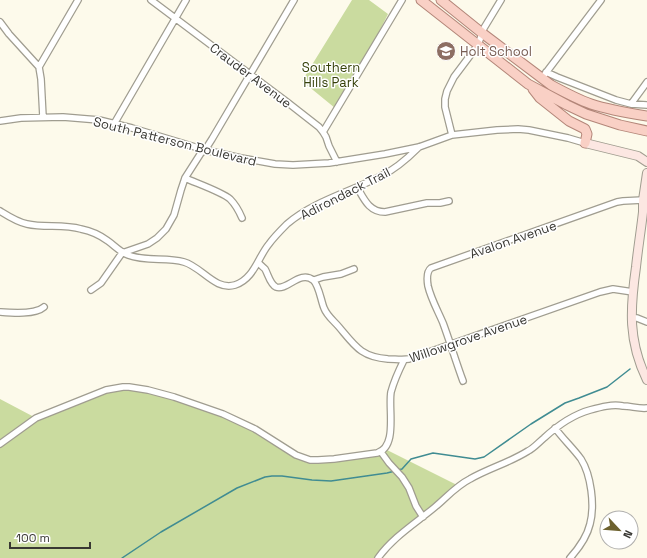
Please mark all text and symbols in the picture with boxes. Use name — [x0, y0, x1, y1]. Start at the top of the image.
street label: Crauder Avenue — [206, 39, 295, 112]
school or university icon: Holt School — [435, 40, 457, 62]
place label: Holt School — [460, 43, 532, 60]
park label: Southern Hills Park — [302, 59, 360, 91]
street label: South Patterson Boulevard — [91, 113, 258, 170]
street label: Adirondack Trail — [297, 163, 393, 224]
street label: Avalon Avenue — [468, 217, 559, 262]
street label: Willowgrove Avenue — [407, 310, 529, 367]
north arrow — [599, 510, 639, 550]
scale bar — [10, 524, 90, 550]
text: N — [620, 528, 636, 541]
text: 100 m — [16, 530, 50, 546]

